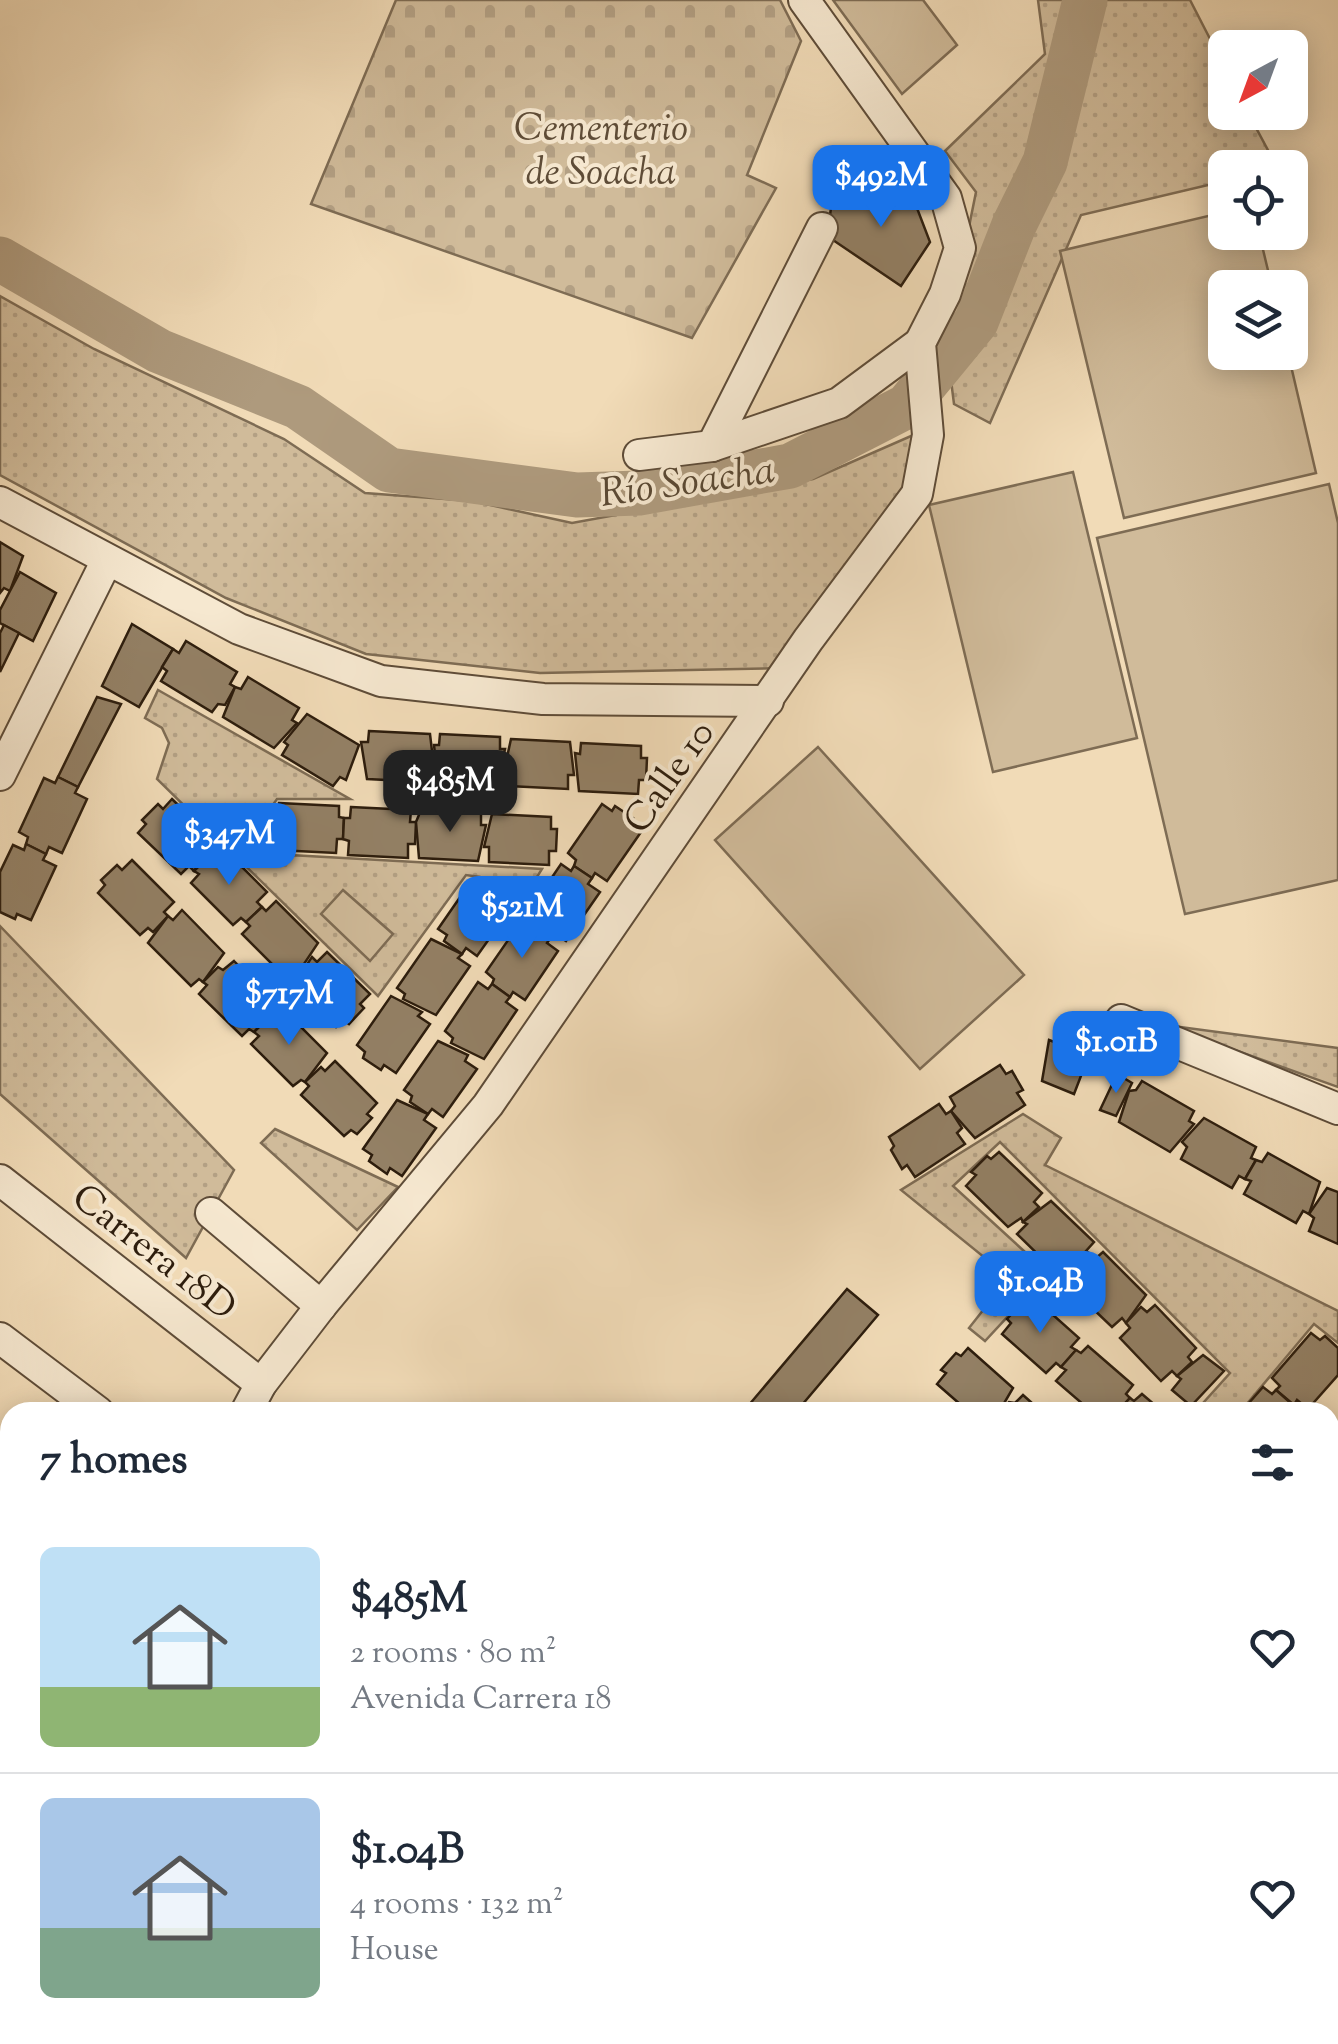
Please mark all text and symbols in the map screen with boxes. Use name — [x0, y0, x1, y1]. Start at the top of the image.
north arrow — [1208, 30, 1308, 130]
map controls — [1208, 30, 1308, 370]
park label: Cementerio de Soacha — [514, 104, 688, 202]
pin: $492M — [811, 145, 951, 230]
button: locate — [1208, 150, 1308, 250]
text: $492M — [835, 154, 927, 200]
button: layers — [1208, 270, 1308, 370]
water label: Río Soacha — [597, 444, 779, 525]
street label: Calle 10 — [613, 711, 730, 846]
pin: $485M — [380, 750, 520, 835]
text: $485M — [405, 759, 495, 805]
pin: $347M — [159, 803, 299, 888]
text: $347M — [183, 812, 275, 858]
pin: $521M — [452, 876, 592, 961]
text: $521M — [480, 885, 564, 931]
pin: $717M — [219, 963, 359, 1048]
text: $717M — [245, 972, 333, 1018]
pin: $1.01B — [1035, 1011, 1197, 1096]
text: $1.01B — [1075, 1020, 1157, 1066]
street label: Carrera 18D — [59, 1173, 246, 1336]
pin: $1.04B — [959, 1251, 1121, 1336]
text: $1.04B — [997, 1260, 1083, 1306]
text: 7 homes — [40, 1432, 188, 1492]
icon: filters — [1245, 1435, 1300, 1490]
text: $485M — [350, 1571, 468, 1631]
icon: home — [120, 1587, 240, 1707]
icon: heart — [1245, 1620, 1300, 1675]
text: 2 rooms · 80 m² — [350, 1631, 557, 1677]
text: Avenida Carrera 18 — [350, 1677, 611, 1723]
text: $1.04B — [350, 1822, 464, 1882]
icon: home — [120, 1838, 240, 1958]
icon: heart — [1245, 1871, 1300, 1926]
text: 4 rooms · 132 m² — [350, 1882, 564, 1928]
text: House — [350, 1928, 439, 1974]

